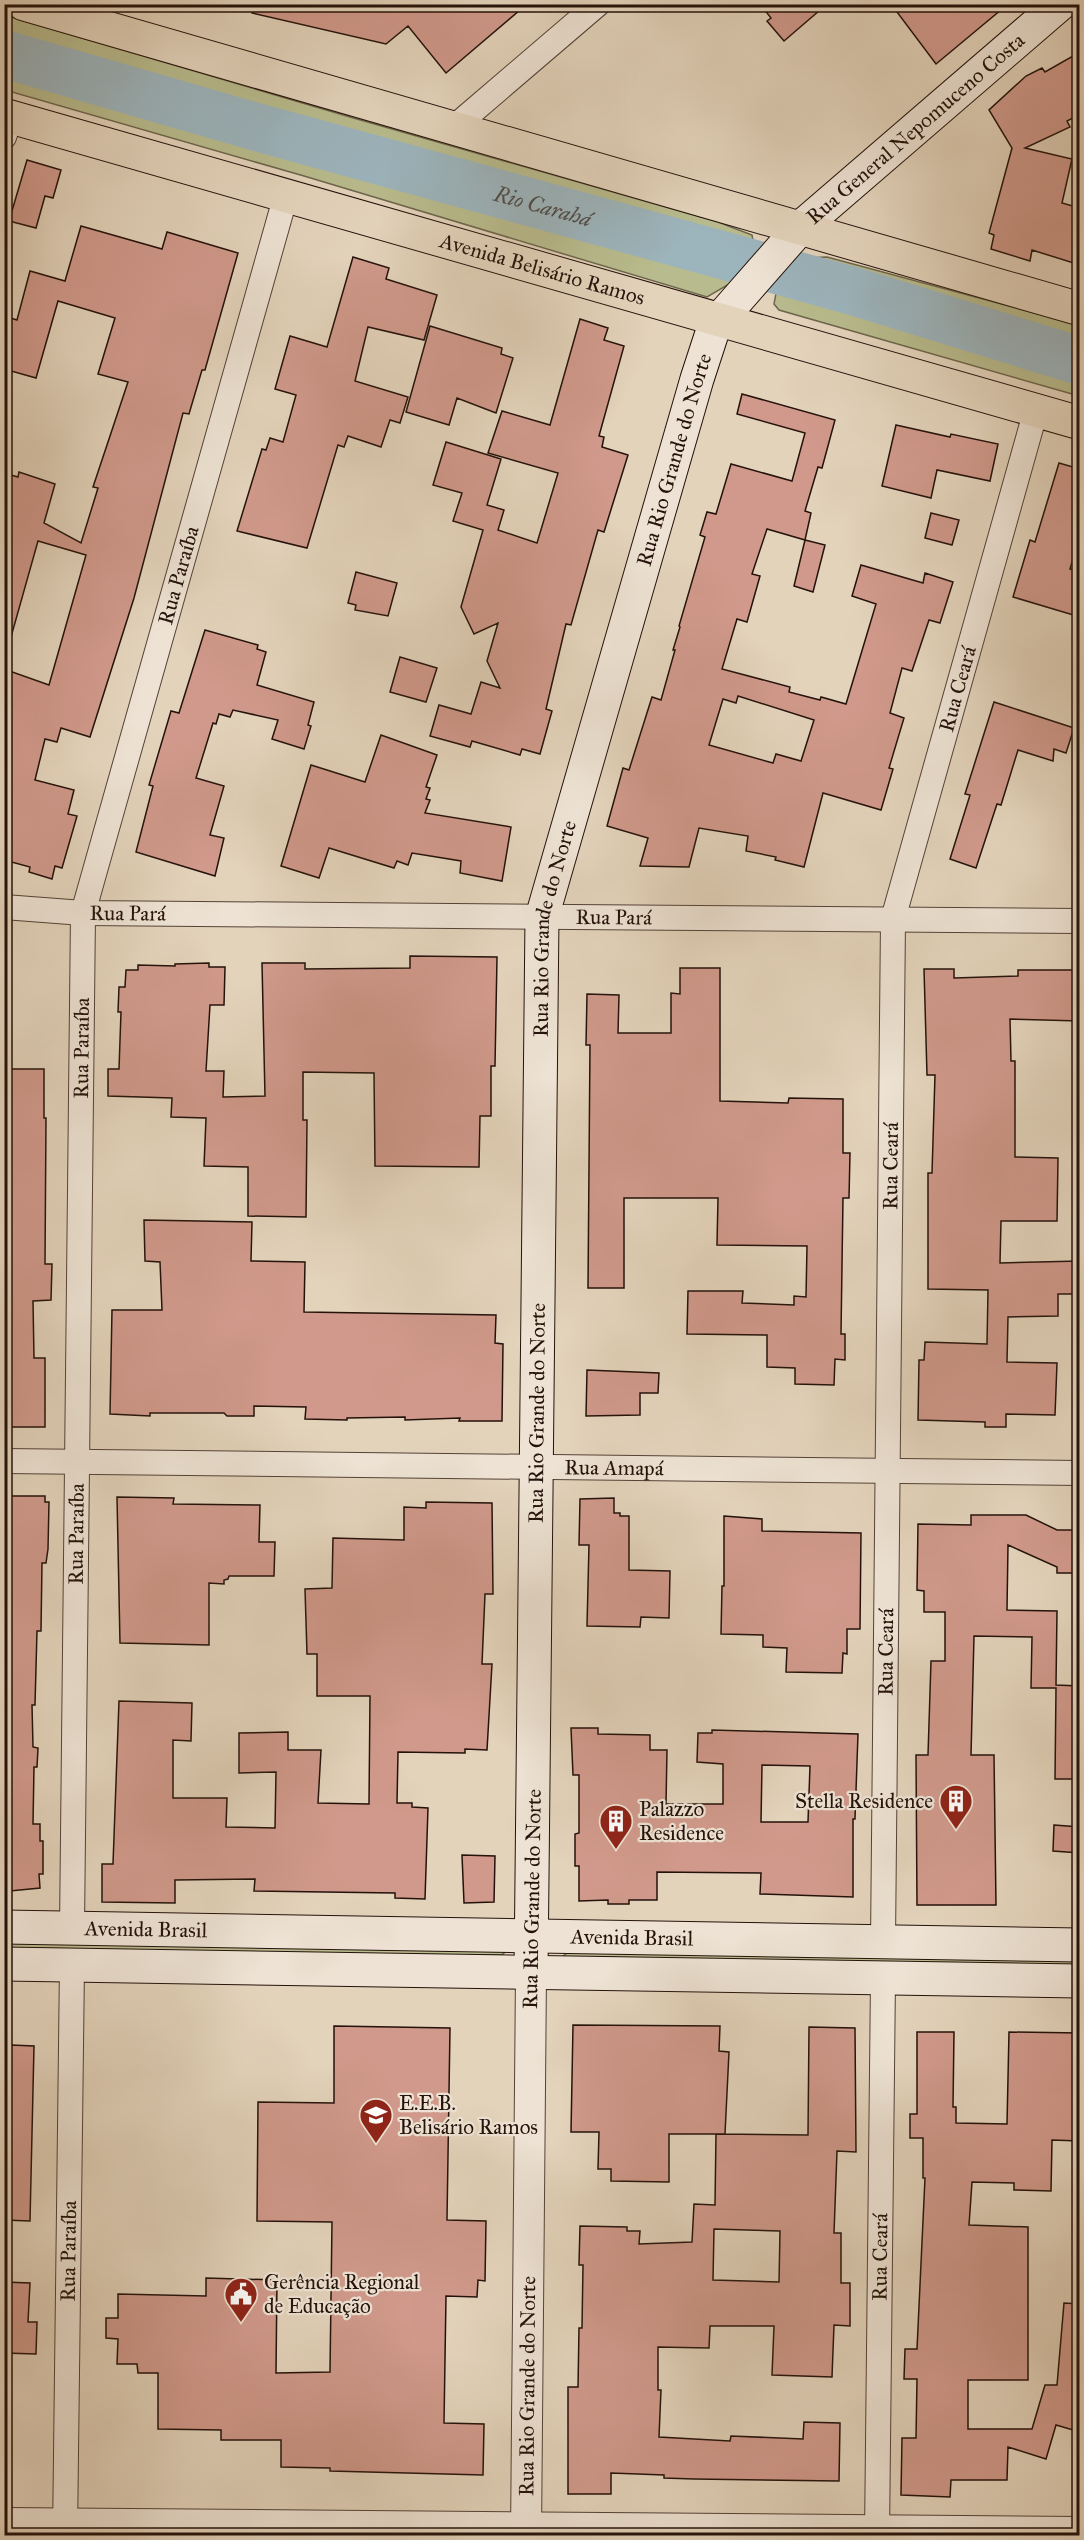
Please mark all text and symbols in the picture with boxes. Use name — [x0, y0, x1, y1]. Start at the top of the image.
street label: Rua General Nepomuceno Costa — [801, 27, 1030, 230]
water label: Rio Carahá — [490, 180, 597, 233]
street label: Avenida Belisário Ramos — [436, 227, 648, 311]
street label: Rua Rio Grande do Norte — [631, 350, 718, 569]
street label: Rua Paraíba — [152, 523, 205, 628]
street label: Rua Ceará — [933, 643, 982, 735]
street label: Rua Rio Grande do Norte — [528, 817, 582, 1037]
street label: Rua Pará — [89, 900, 166, 927]
street label: Rua Pará — [575, 904, 652, 931]
street label: Rua Paraíba — [68, 997, 95, 1099]
street label: Rua Ceará — [877, 1122, 904, 1210]
street label: Rua Rio Grande do Norte — [523, 1303, 551, 1523]
street label: Rua Amapá — [564, 1454, 664, 1481]
street label: Rua Paraíba — [63, 1483, 90, 1585]
street label: Rua Ceará — [872, 1608, 899, 1696]
building icon: Stella Residence — [938, 1783, 974, 1830]
street label: Rua Rio Grande do Norte — [517, 1788, 547, 2009]
place label: Stella Residence — [795, 1788, 933, 1814]
place label: Palazzo Residence — [639, 1796, 724, 1846]
building icon: Palazzo Residence — [598, 1803, 634, 1850]
street label: Avenida Brasil — [83, 1915, 208, 1943]
street label: Avenida Brasil — [569, 1923, 694, 1952]
place label: E.E.B. Belisário Ramos — [399, 2090, 538, 2140]
school or university icon: E.E.B. Belisário Ramos — [358, 2097, 394, 2144]
street label: Rua Paraíba — [55, 2200, 82, 2302]
street label: Rua Ceará — [867, 2213, 893, 2301]
place label: Gerência Regional de Educação — [264, 2269, 420, 2319]
public building icon: Gerência Regional de Educação — [223, 2276, 259, 2323]
street label: Rua Rio Grande do Norte — [513, 2276, 541, 2496]

